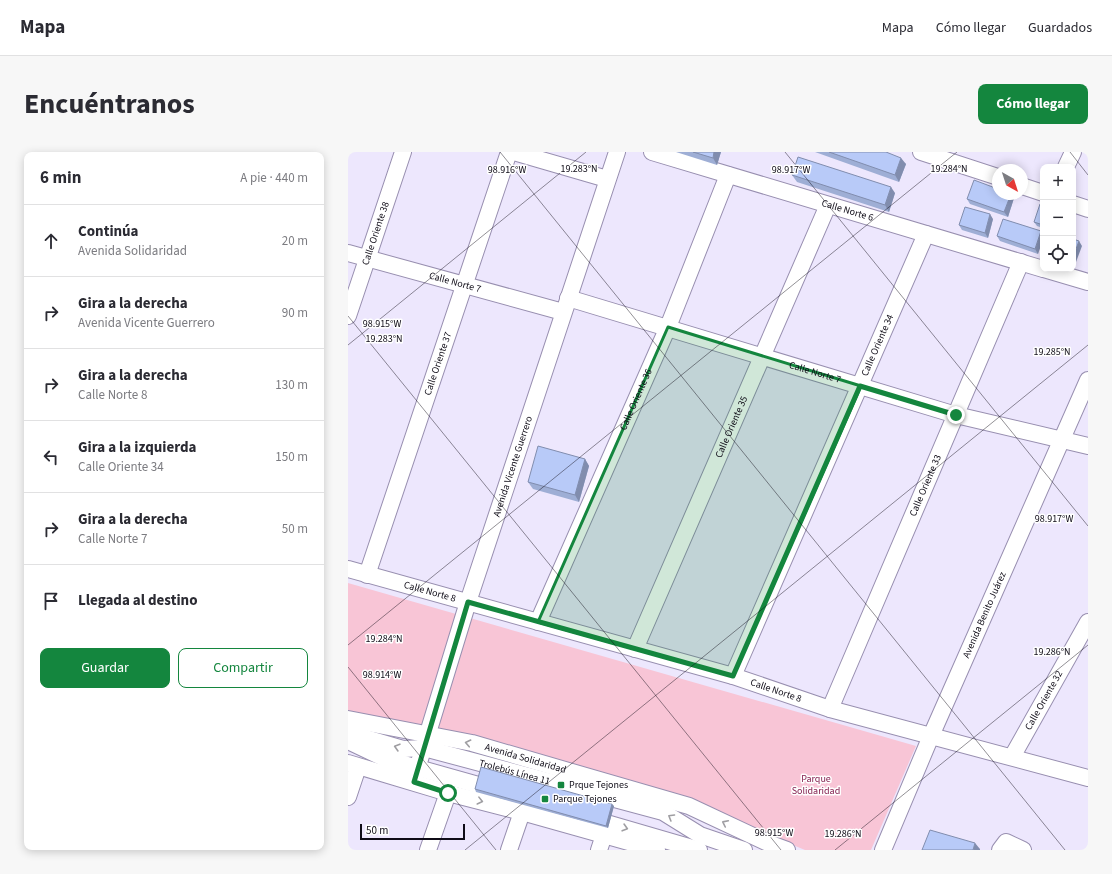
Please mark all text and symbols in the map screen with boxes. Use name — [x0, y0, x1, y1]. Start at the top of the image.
text: Mapa — [20, 14, 65, 41]
text: Mapa — [882, 18, 914, 38]
text: Cómo llegar — [936, 18, 1006, 38]
text: Guardados — [1028, 18, 1092, 38]
text: Encuéntranos — [24, 84, 195, 124]
button: Cómo llegar — [978, 84, 1088, 124]
text: 19.283°N — [560, 162, 598, 176]
text: 19.284°N — [930, 162, 968, 176]
text: 98.916°W — [488, 163, 526, 177]
text: 98.917°W — [772, 163, 810, 177]
north arrow — [992, 164, 1028, 200]
map controls — [1040, 164, 1076, 272]
button: + — [1040, 164, 1076, 200]
text: 6 min — [40, 166, 81, 190]
text: A pie · 440 m — [240, 169, 308, 187]
street label: Calle Norte 6 — [820, 196, 875, 225]
street label: Calle Oriente 38 — [359, 200, 393, 267]
button: − — [1040, 200, 1076, 236]
text: Continúa — [78, 221, 139, 242]
icon: ahead — [40, 230, 62, 252]
text: 20 m — [282, 232, 308, 250]
button: locate — [1040, 236, 1076, 272]
text: Avenida Solidaridad — [78, 242, 187, 260]
street label: Calle Norte 7 — [427, 269, 483, 296]
text: Gira a la derecha — [78, 293, 188, 314]
icon: right — [40, 302, 62, 324]
text: 90 m — [282, 304, 308, 322]
street label: Calle Oriente 34 — [858, 312, 897, 378]
text: Avenida Vicente Guerrero — [78, 314, 215, 332]
text: 98.915°W — [363, 317, 401, 331]
street label: Calle Oriente 37 — [421, 330, 455, 397]
text: 19.283°N — [365, 332, 403, 346]
text: 19.285°N — [1033, 345, 1071, 359]
street label: Calle Norte 7 — [787, 358, 843, 387]
text: Gira a la derecha — [78, 365, 188, 386]
street label: Calle Oriente 36 — [616, 367, 656, 433]
icon: right — [40, 374, 62, 396]
text: 130 m — [275, 376, 308, 394]
text: Calle Norte 8 — [78, 386, 147, 404]
street label: Calle Oriente 35 — [712, 394, 751, 460]
route end — [947, 406, 965, 424]
street label: Avenida Vicente Guerrero — [490, 414, 536, 519]
text: Gira a la izquierda — [78, 437, 197, 458]
icon: left — [40, 446, 62, 468]
text: 150 m — [275, 448, 308, 466]
street label: Calle Oriente 33 — [906, 452, 945, 519]
text: Calle Oriente 34 — [78, 458, 164, 476]
text: Gira a la derecha — [78, 509, 188, 530]
text: 98.917°W — [1035, 512, 1073, 526]
icon: right — [40, 518, 62, 540]
text: 50 m — [282, 520, 308, 538]
text: Calle Norte 7 — [78, 530, 147, 548]
street label: Avenida Benito Juárez — [959, 570, 1010, 660]
street label: Calle Norte 8 — [402, 578, 458, 606]
icon: arrive — [40, 590, 62, 612]
text: Llegada al destino — [78, 590, 198, 611]
text: 19.284°N — [365, 632, 403, 646]
text: 19.286°N — [1033, 645, 1071, 659]
button: Guardar — [40, 648, 170, 688]
button: Compartir — [178, 648, 308, 688]
text: 98.914°W — [363, 668, 401, 682]
street label: Calle Oriente 32 — [1022, 668, 1066, 733]
street label: Calle Norte 8 — [748, 675, 804, 706]
one-way arrow — [465, 739, 471, 747]
street label: Avenida Solidaridad — [483, 740, 568, 777]
one-way arrow — [393, 743, 400, 752]
street label: Trolebús Línea 11 — [477, 756, 552, 788]
park label: Parque Solidaridad — [792, 772, 840, 798]
place label: Prque Tejones — [569, 778, 628, 792]
marker: Prque Tejones — [556, 780, 566, 790]
route start — [439, 784, 457, 802]
place label: Parque Tejones — [553, 792, 617, 806]
marker: Parque Tejones — [540, 794, 550, 804]
one-way arrow — [476, 796, 483, 805]
one-way arrow — [668, 814, 675, 821]
one-way arrow — [722, 820, 730, 828]
scale bar — [360, 822, 465, 841]
text: 50 m — [366, 823, 388, 838]
one-way arrow — [621, 823, 628, 832]
text: 98.915°W — [755, 826, 793, 840]
text: 19.286°N — [824, 827, 862, 841]

